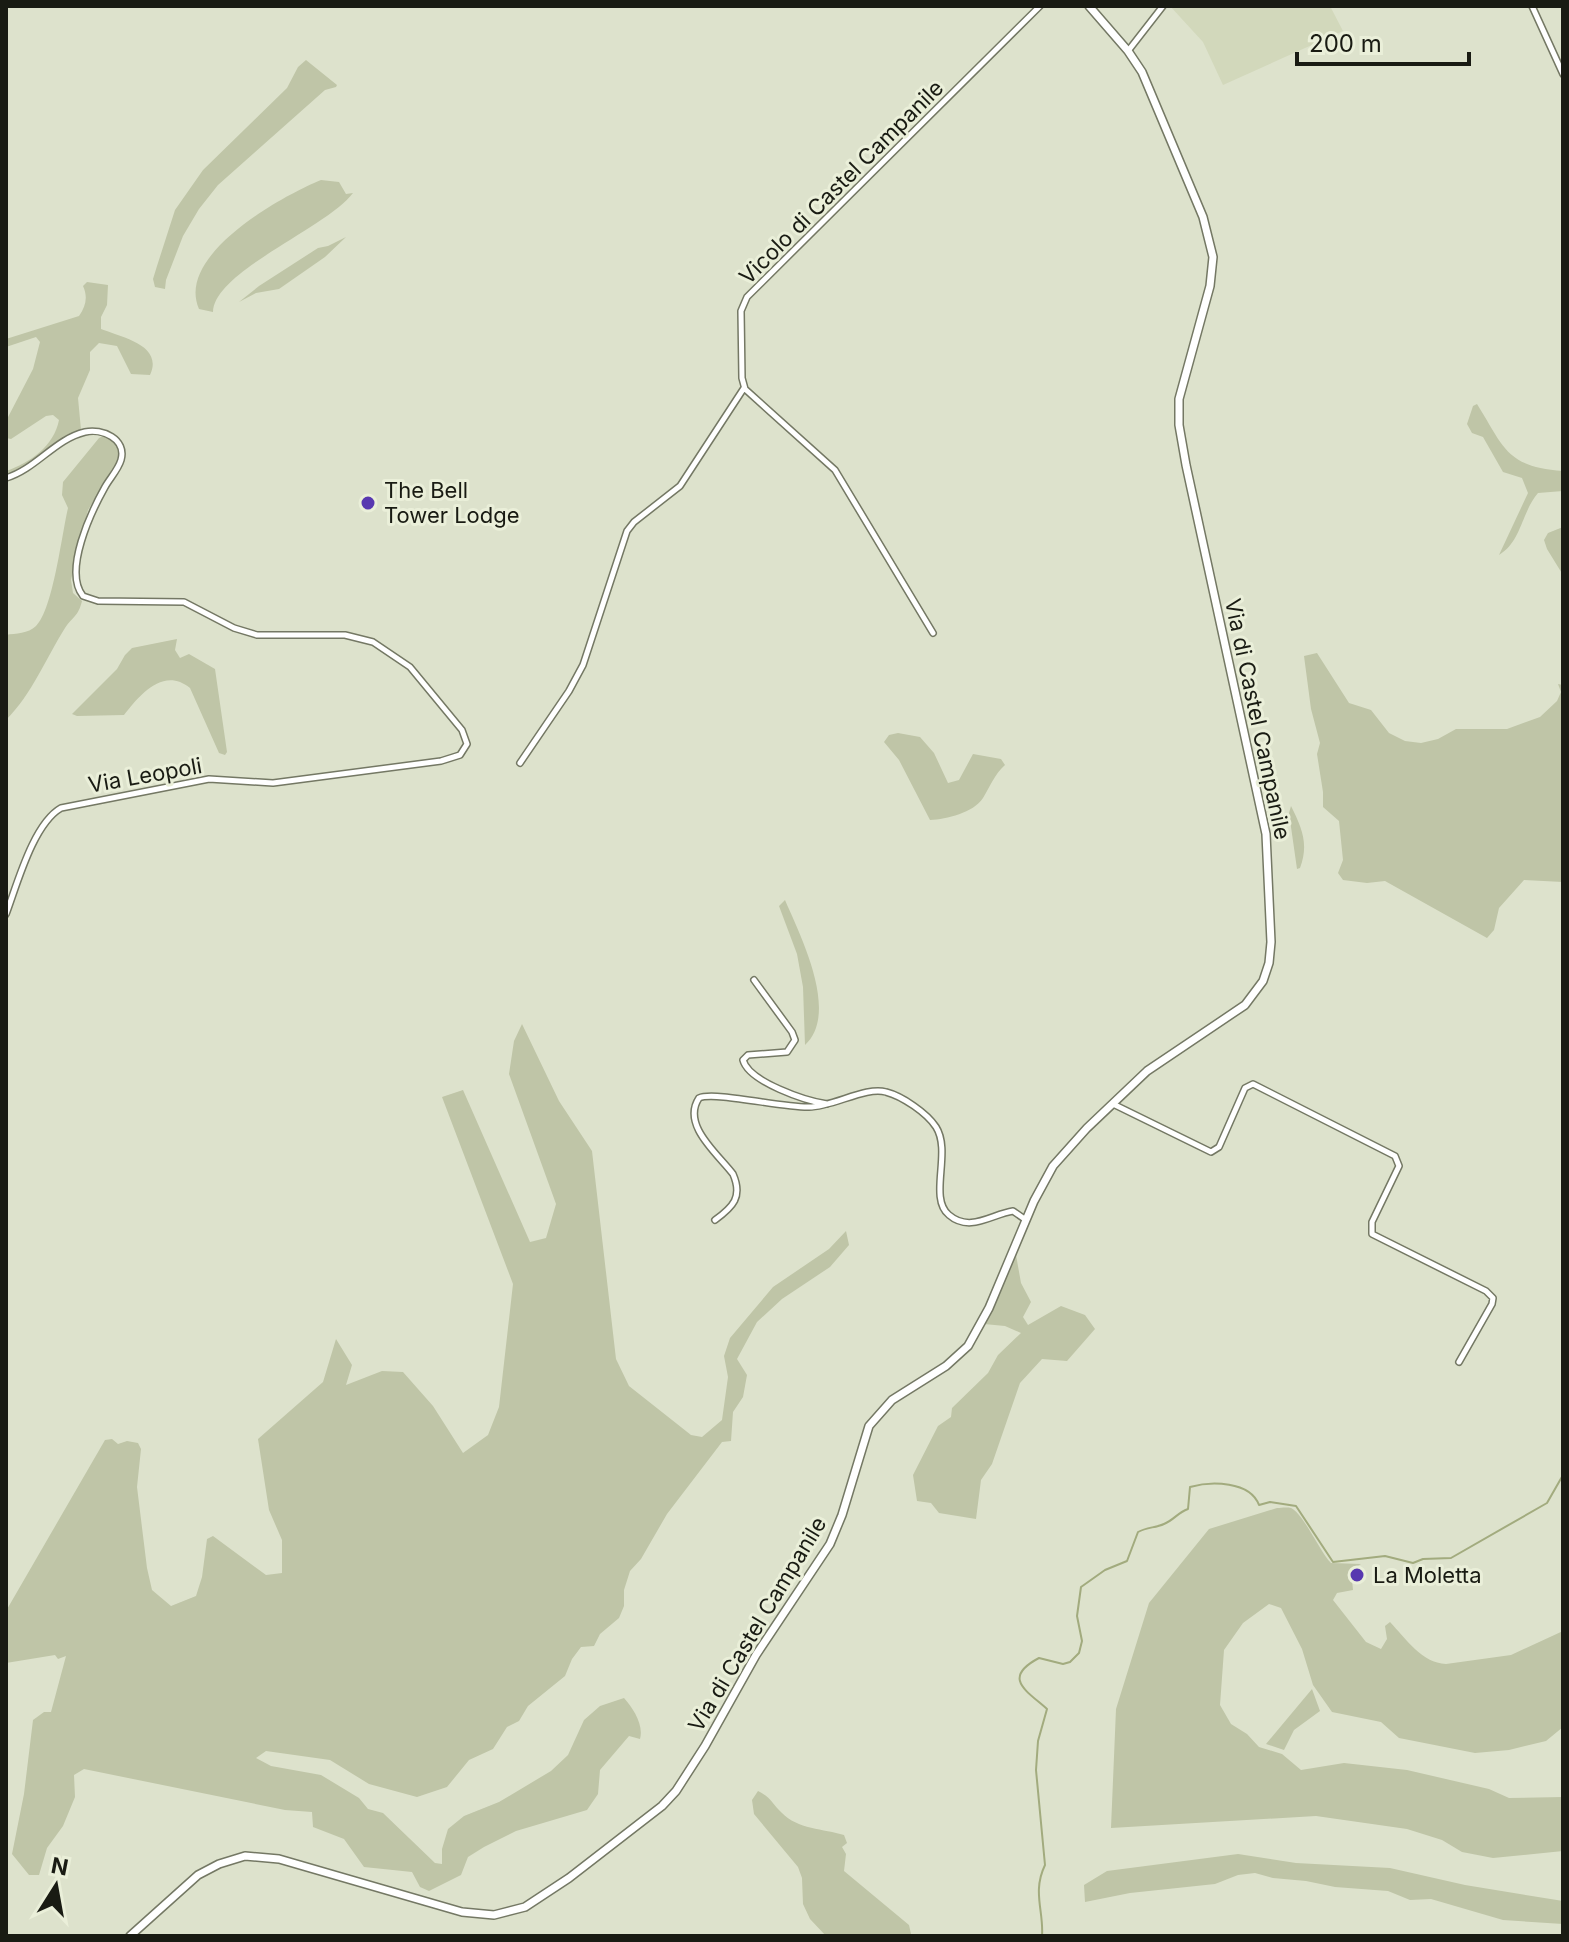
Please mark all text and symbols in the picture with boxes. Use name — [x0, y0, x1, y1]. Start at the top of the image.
scale bar — [1297, 16, 1469, 66]
text: 200 m — [1309, 29, 1382, 58]
street label: Vicolo di Castel Campanile — [734, 75, 948, 289]
place label: The Bell Tower Lodge — [384, 477, 520, 528]
marker: The Bell Tower Lodge — [359, 494, 377, 512]
street label: Via di Castel Campanile — [1220, 596, 1296, 842]
street label: Via Leopoli — [86, 752, 204, 798]
street label: Via di Castel Campanile — [683, 1512, 831, 1736]
place label: La Moletta — [1373, 1562, 1482, 1588]
marker: La Moletta — [1348, 1566, 1366, 1584]
north arrow — [16, 1846, 96, 1926]
text: N — [49, 1852, 71, 1881]

